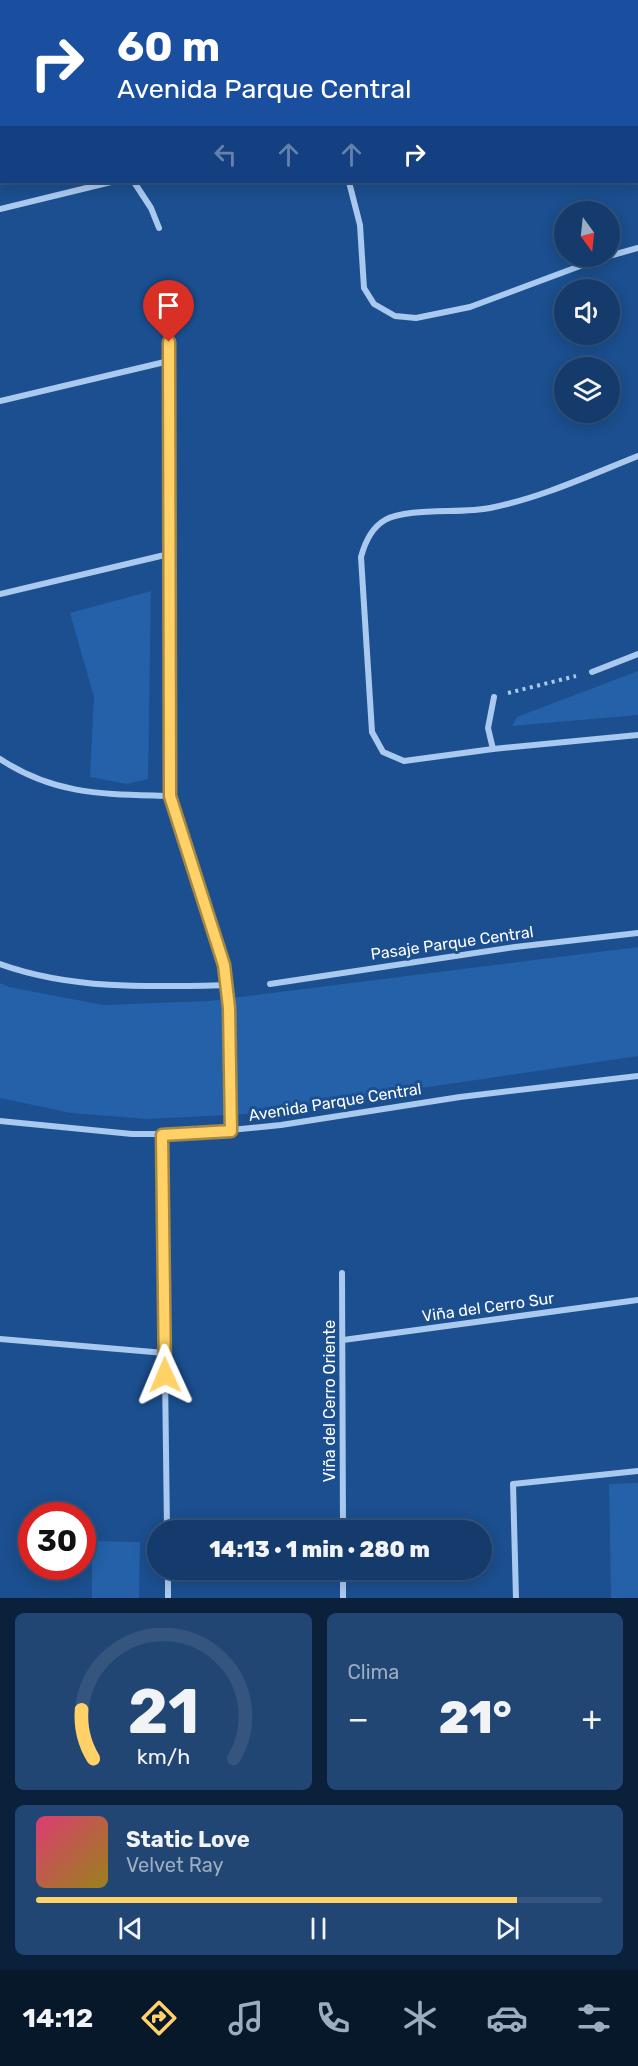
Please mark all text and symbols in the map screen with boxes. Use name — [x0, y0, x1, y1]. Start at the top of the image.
text: 60 m — [117, 22, 220, 72]
icon: right — [18, 24, 96, 102]
text: Avenida Parque Central — [117, 73, 412, 105]
icon: left — [209, 138, 242, 171]
icon: ahead — [272, 138, 305, 171]
icon: ahead — [335, 138, 368, 171]
icon: right — [398, 138, 431, 171]
north arrow — [554, 201, 620, 267]
map controls — [554, 201, 620, 423]
button: sound — [554, 279, 620, 345]
pin — [143, 280, 194, 342]
icon: arrive — [152, 289, 185, 322]
button: layers — [554, 357, 620, 423]
street label: Pasaje Parque Central — [369, 922, 535, 964]
street label: Avenida Parque Central — [247, 1079, 423, 1125]
street label: Viña del Cerro Sur — [421, 1288, 555, 1326]
street label: Viña del Cerro Oriente — [320, 1320, 339, 1482]
position arrow — [133, 1343, 197, 1407]
speed limit sign: 30 — [18, 1502, 96, 1580]
text: 14:13 · 1 min · 280 m — [209, 1536, 430, 1563]
text: Clima — [348, 1660, 399, 1684]
text: 21 — [127, 1675, 199, 1749]
text: 21° — [439, 1691, 512, 1744]
text: − — [348, 1699, 369, 1738]
text: + — [581, 1699, 602, 1738]
text: km/h — [136, 1744, 190, 1769]
text: Static Love — [126, 1826, 250, 1853]
text: Velvet Ray — [126, 1853, 224, 1877]
icon: previous — [114, 1912, 147, 1945]
icon: pause — [302, 1912, 335, 1945]
icon: next — [491, 1912, 524, 1945]
icon: directions — [138, 1997, 180, 2039]
icon: music — [225, 1997, 267, 2039]
icon: phone — [312, 1997, 354, 2039]
icon: climate — [399, 1997, 441, 2039]
icon: car — [486, 1997, 528, 2039]
icon: filters — [573, 1997, 615, 2039]
text: 14:12 — [23, 2002, 93, 2034]

